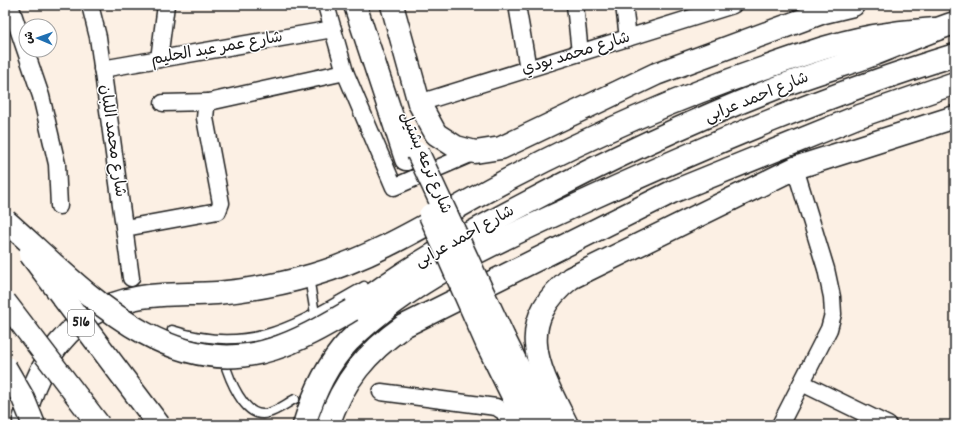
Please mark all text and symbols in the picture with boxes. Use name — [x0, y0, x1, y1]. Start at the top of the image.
north arrow — [18, 18, 58, 58]
street label: شارع عمر عبد الحليم — [149, 26, 285, 72]
street label: شارع محمد بودي — [519, 27, 633, 81]
text: ش — [22, 31, 38, 44]
street label: شارع احمد عرابى — [701, 67, 813, 129]
street label: شارع محمد اللبان — [93, 83, 131, 199]
street label: شارع ترعه بشتيل — [393, 108, 457, 218]
street label: شارع احمد عرابى — [411, 200, 519, 274]
road number: 516 — [68, 310, 94, 336]

